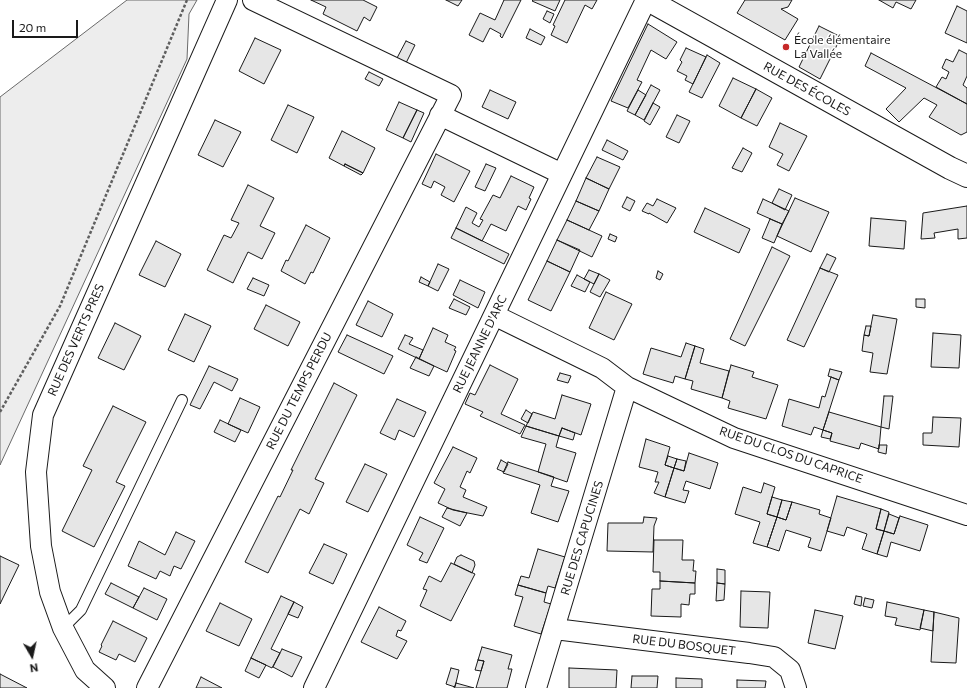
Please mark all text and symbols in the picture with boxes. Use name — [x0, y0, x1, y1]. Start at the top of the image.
scale bar — [14, 12, 80, 38]
text: 20 m — [19, 20, 46, 34]
place label: École élémentaire La Vallée — [794, 33, 890, 61]
marker: École élémentaire La Vallée — [781, 42, 791, 52]
street label: RUE DES ÉCOLES — [761, 59, 853, 119]
street label: RUE DES VERTS PRES — [45, 282, 107, 398]
street label: RUE JEANNE D'ARC — [450, 293, 510, 395]
street label: RUE DU TEMPS PERDU — [263, 330, 335, 452]
street label: RUE DU CLOS DU CAPRICE — [717, 424, 865, 486]
street label: RUE DES CAPUCINES — [558, 479, 606, 597]
street label: RUE DU BOSQUET — [632, 632, 736, 658]
north arrow — [12, 636, 52, 676]
text: N — [29, 661, 39, 675]

